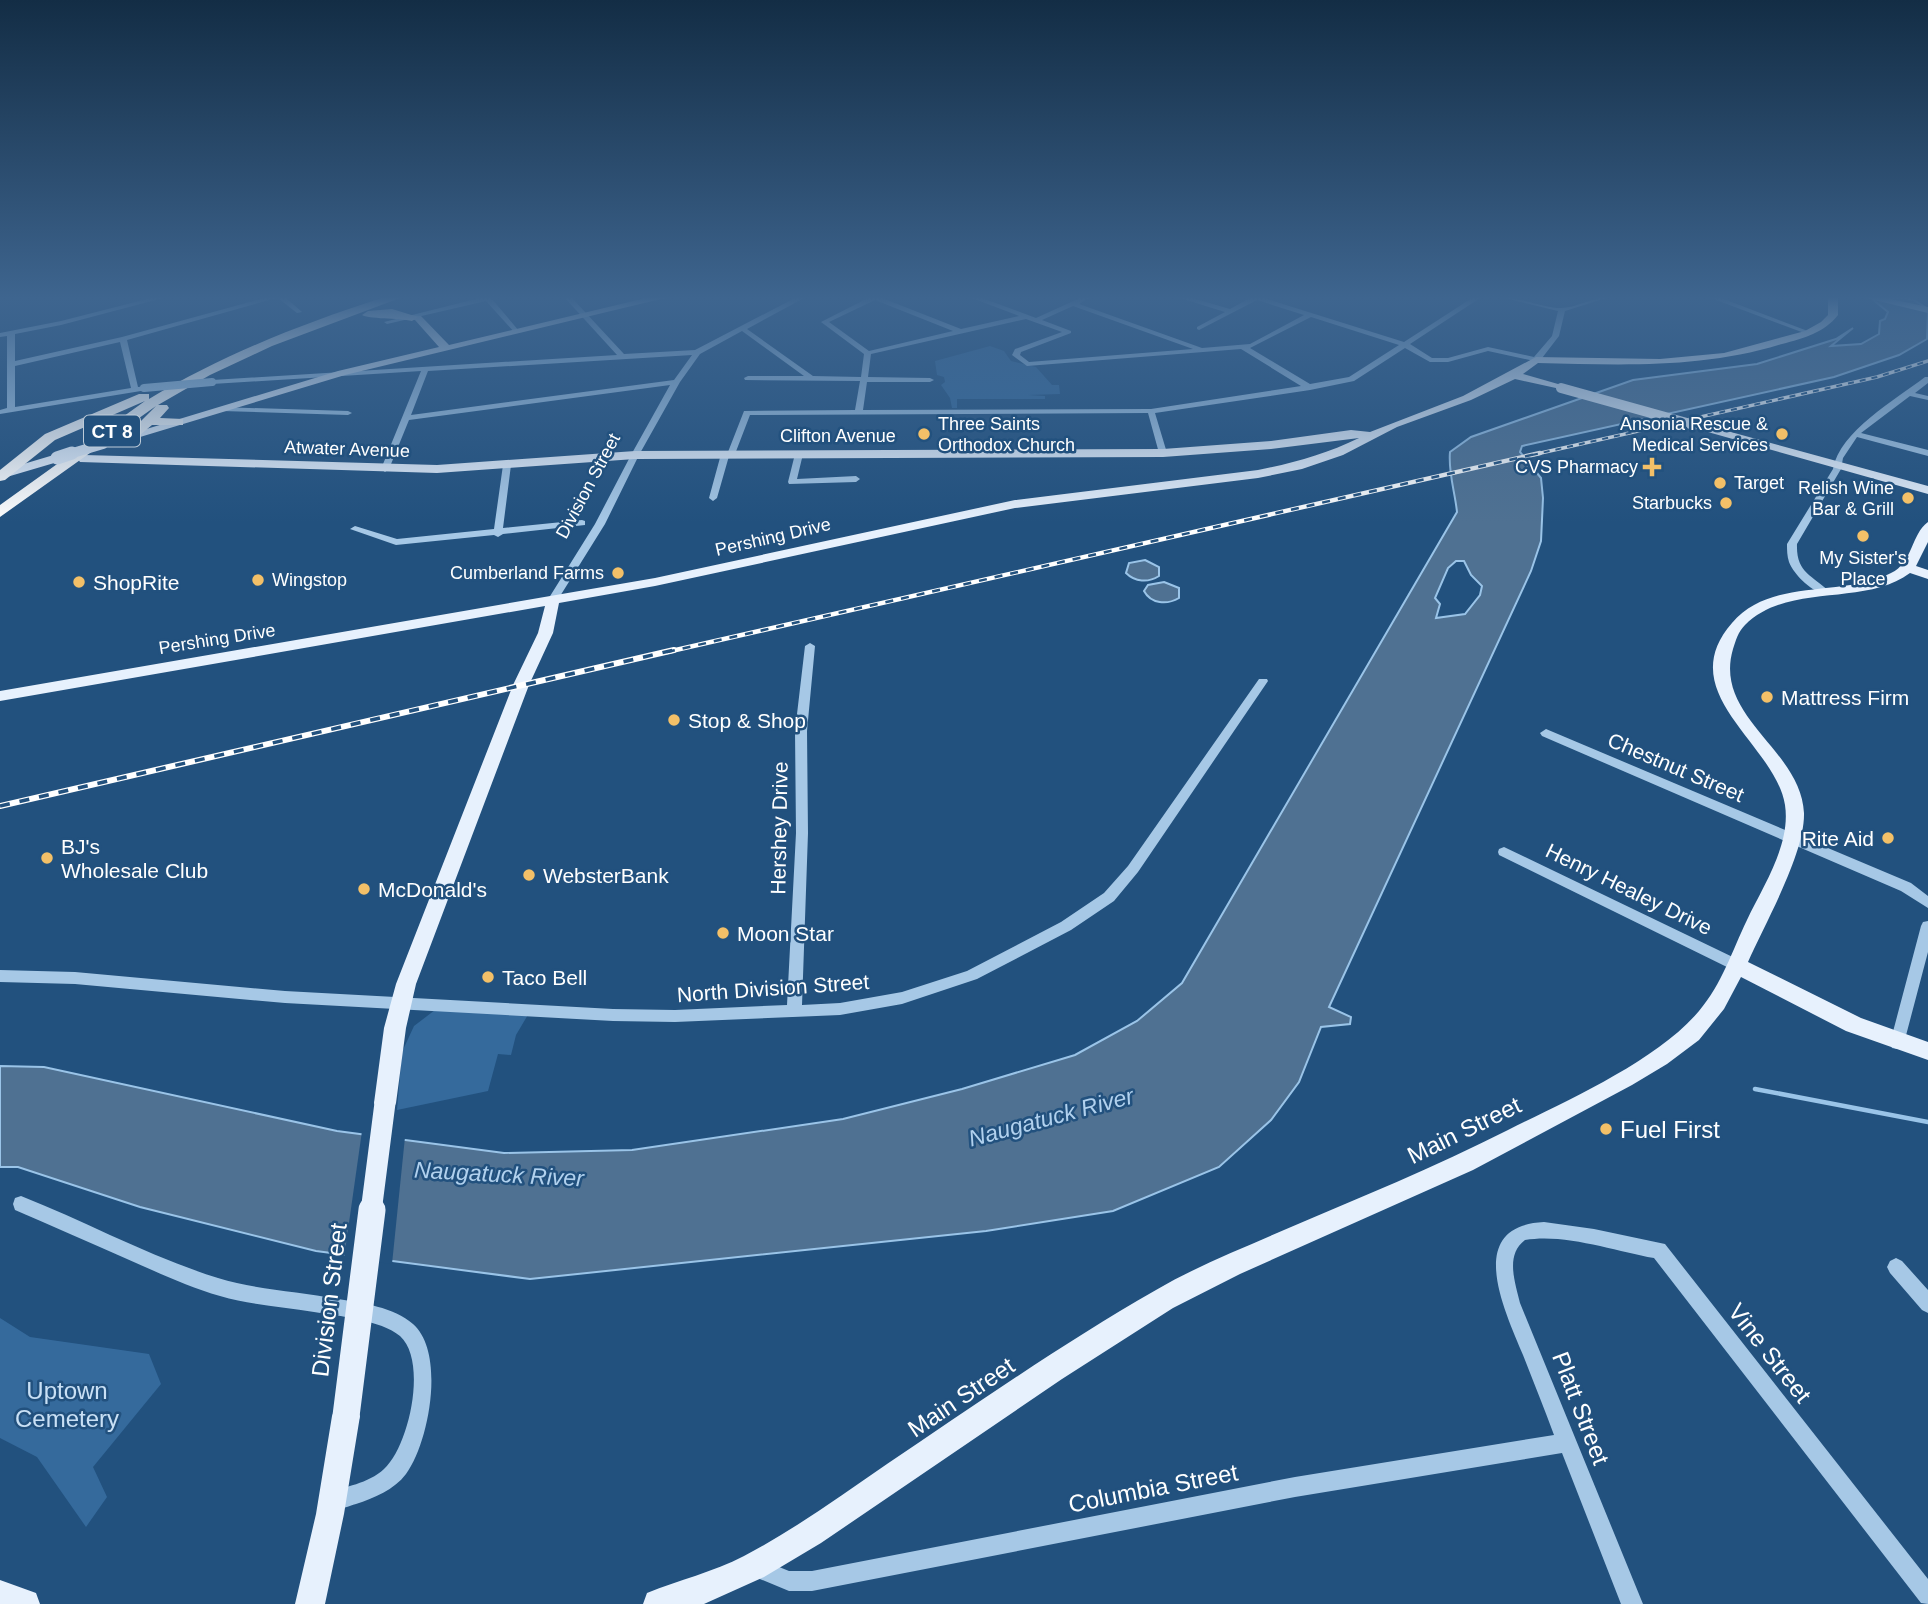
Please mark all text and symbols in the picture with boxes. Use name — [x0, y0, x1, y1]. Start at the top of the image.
place label: Three Saints Orthodox Church — [938, 414, 1075, 455]
place label: Ansonia Rescue & Medical Services — [1620, 414, 1768, 455]
road number: CT 8 — [84, 416, 140, 446]
street label: Clifton Avenue — [780, 426, 896, 446]
marker: Three Saints Orthodox Church — [916, 426, 932, 442]
marker: Ansonia Rescue & Medical Services — [1774, 426, 1790, 442]
street label: Division Street — [552, 430, 624, 542]
street label: Atwater Avenue — [284, 437, 410, 461]
place label: CVS Pharmacy — [1515, 457, 1638, 477]
marker: CVS Pharmacy — [1644, 459, 1660, 475]
place label: Target — [1734, 473, 1784, 493]
marker: Target — [1712, 475, 1728, 491]
place label: Relish Wine Bar & Grill — [1798, 478, 1894, 519]
marker: Relish Wine Bar & Grill — [1900, 490, 1916, 506]
place label: Starbucks — [1632, 493, 1712, 513]
marker: Starbucks — [1718, 495, 1734, 511]
street label: Pershing Drive — [713, 514, 833, 560]
marker: My Sister's Place — [1855, 528, 1871, 544]
place label: My Sister's Place — [1819, 548, 1907, 589]
place label: Cumberland Farms — [450, 563, 604, 583]
marker: Cumberland Farms — [610, 565, 626, 581]
place label: Wingstop — [272, 570, 347, 590]
place label: ShopRite — [93, 571, 179, 594]
marker: Wingstop — [250, 572, 266, 588]
marker: ShopRite — [71, 574, 87, 590]
street label: Pershing Drive — [157, 620, 277, 658]
place label: Mattress Firm — [1781, 686, 1909, 709]
marker: Mattress Firm — [1759, 689, 1775, 705]
place label: Stop & Shop — [688, 709, 806, 732]
marker: Stop & Shop — [666, 712, 682, 728]
street label: Chestnut Street — [1604, 728, 1748, 806]
street label: Hershey Drive — [766, 761, 792, 895]
place label: Rite Aid — [1802, 827, 1874, 850]
marker: Rite Aid — [1880, 830, 1896, 846]
place label: BJ's Wholesale Club — [61, 835, 208, 882]
street label: Henry Healey Drive — [1542, 839, 1716, 939]
marker: BJ's Wholesale Club — [39, 850, 55, 866]
place label: WebsterBank — [543, 864, 669, 887]
marker: WebsterBank — [521, 867, 537, 883]
place label: McDonald's — [378, 878, 487, 901]
marker: McDonald's — [356, 881, 372, 897]
place label: Moon Star — [737, 922, 834, 945]
marker: Moon Star — [715, 925, 731, 941]
place label: Taco Bell — [502, 966, 587, 989]
marker: Taco Bell — [480, 969, 496, 985]
street label: North Division Street — [676, 970, 870, 1006]
water label: Naugatuck River — [966, 1082, 1138, 1152]
street label: Main Street — [1403, 1091, 1525, 1169]
place label: Fuel First — [1620, 1116, 1720, 1143]
marker: Fuel First — [1598, 1121, 1614, 1137]
water label: Naugatuck River — [413, 1157, 586, 1192]
street label: Division Street — [306, 1221, 352, 1378]
street label: Vine Street — [1723, 1298, 1817, 1408]
street label: Platt Street — [1547, 1348, 1615, 1469]
street label: Main Street — [903, 1351, 1020, 1443]
park label: Uptown Cemetery — [15, 1377, 119, 1432]
street label: Columbia Street — [1066, 1458, 1240, 1518]

